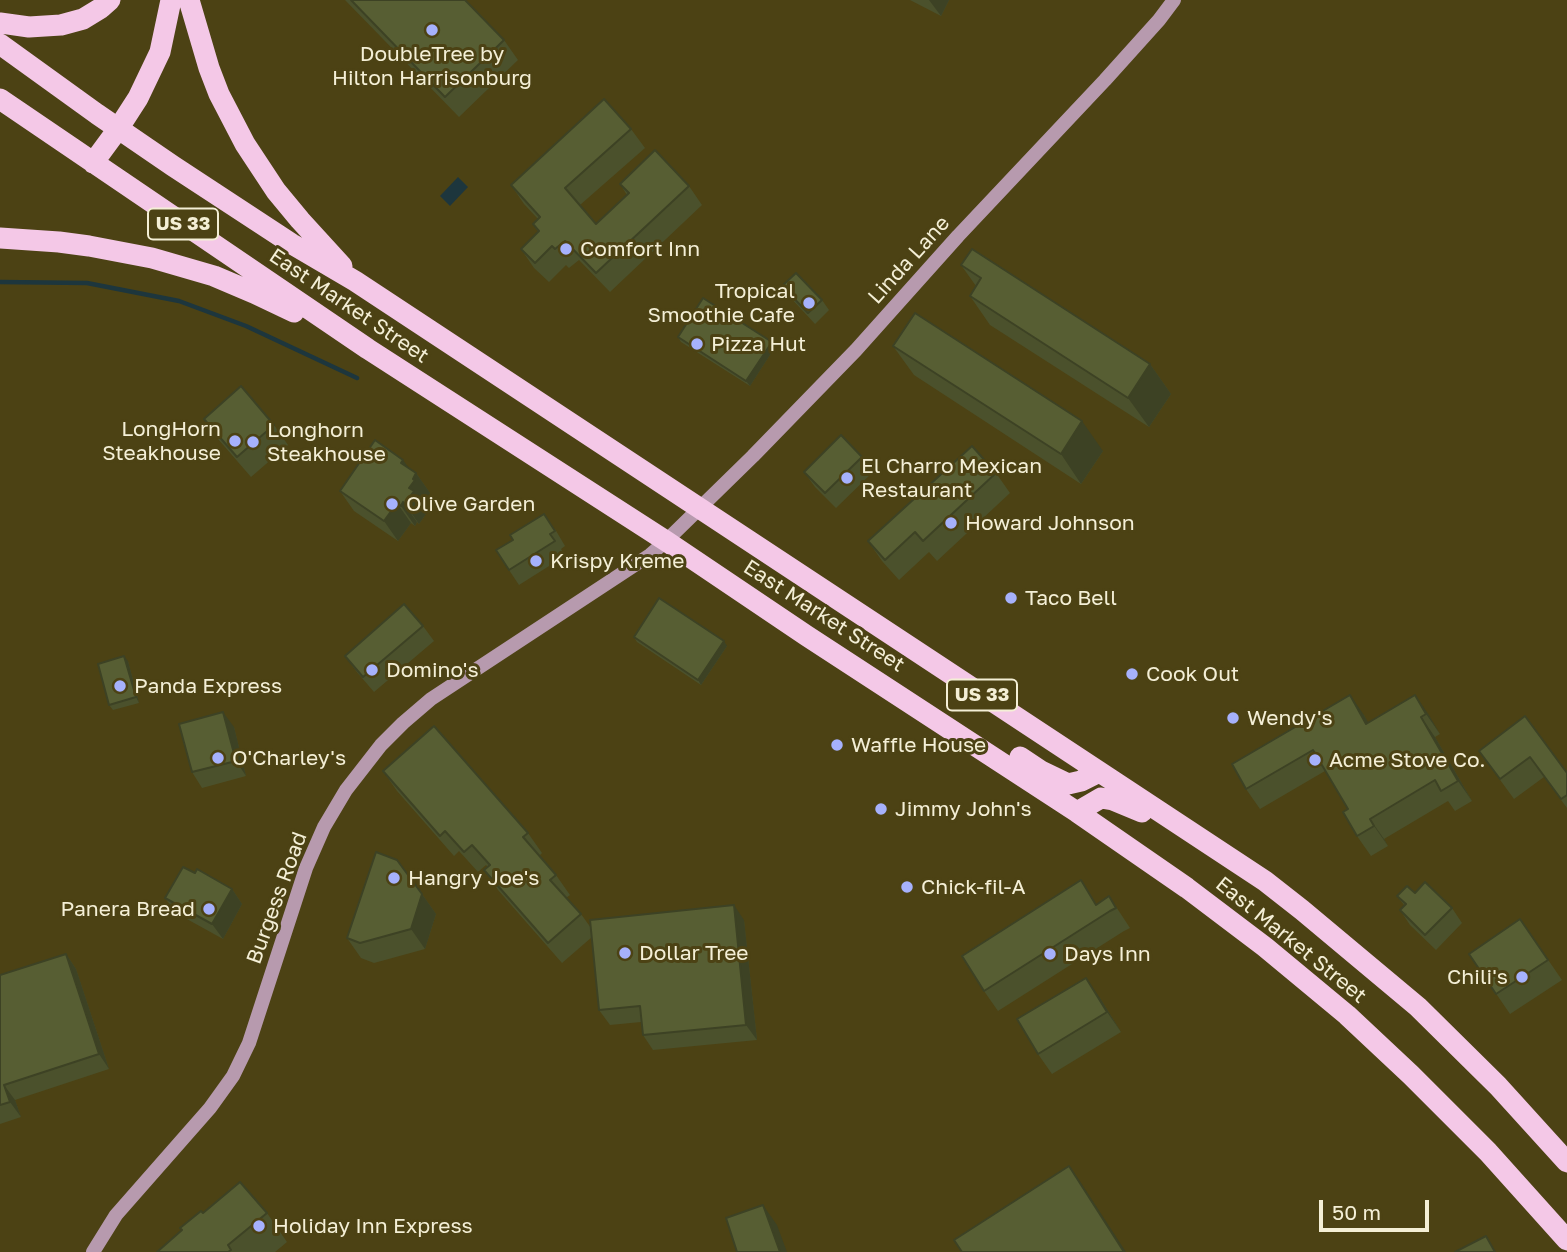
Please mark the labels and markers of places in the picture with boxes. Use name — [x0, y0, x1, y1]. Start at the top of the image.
marker: DoubleTree by Hilton Harrisonburg — [424, 22, 440, 38]
place label: DoubleTree by Hilton Harrisonburg — [332, 41, 532, 91]
place label: Comfort Inn — [580, 236, 700, 262]
marker: Comfort Inn — [558, 241, 574, 257]
place label: Tropical Smoothie Cafe — [648, 278, 795, 328]
marker: Tropical Smoothie Cafe — [801, 295, 817, 311]
place label: Pizza Hut — [711, 331, 806, 357]
marker: Pizza Hut — [689, 336, 705, 352]
place label: LongHorn Steakhouse — [102, 416, 221, 466]
place label: Longhorn Steakhouse — [267, 417, 386, 467]
marker: LongHorn Steakhouse — [227, 433, 243, 449]
marker: Longhorn Steakhouse — [245, 434, 261, 450]
place label: El Charro Mexican Restaurant — [861, 453, 1042, 503]
marker: El Charro Mexican Restaurant — [839, 470, 855, 486]
place label: Olive Garden — [406, 491, 535, 517]
marker: Olive Garden — [384, 496, 400, 512]
place label: Howard Johnson — [965, 510, 1135, 536]
marker: Howard Johnson — [943, 515, 959, 531]
place label: Krispy Kreme — [550, 548, 684, 574]
marker: Krispy Kreme — [528, 553, 544, 569]
place label: Taco Bell — [1025, 585, 1117, 611]
marker: Taco Bell — [1003, 590, 1019, 606]
place label: Domino's — [386, 657, 479, 683]
place label: Cook Out — [1146, 661, 1239, 687]
marker: Domino's — [364, 662, 380, 678]
marker: Cook Out — [1124, 666, 1140, 682]
place label: Panda Express — [134, 673, 282, 699]
marker: Panda Express — [112, 678, 128, 694]
place label: Wendy's — [1247, 705, 1333, 731]
marker: Wendy's — [1225, 710, 1241, 726]
place label: Waffle House — [851, 732, 986, 758]
marker: Waffle House — [829, 737, 845, 753]
place label: O'Charley's — [232, 745, 346, 771]
place label: Acme Stove Co. — [1329, 747, 1485, 773]
marker: O'Charley's — [210, 750, 226, 766]
marker: Acme Stove Co. — [1307, 752, 1323, 768]
place label: Jimmy John's — [895, 796, 1032, 822]
marker: Jimmy John's — [873, 801, 889, 817]
place label: Hangry Joe's — [408, 865, 539, 891]
marker: Hangry Joe's — [386, 870, 402, 886]
place label: Chick-fil-A — [921, 874, 1025, 900]
marker: Chick-fil-A — [899, 879, 915, 895]
place label: Panera Bread — [60, 896, 195, 922]
marker: Panera Bread — [201, 901, 217, 917]
place label: Dollar Tree — [639, 940, 749, 966]
place label: Days Inn — [1064, 941, 1151, 967]
marker: Dollar Tree — [617, 945, 633, 961]
marker: Days Inn — [1042, 946, 1058, 962]
place label: Chili's — [1447, 964, 1508, 990]
marker: Chili's — [1514, 969, 1530, 985]
place label: Holiday Inn Express — [273, 1213, 473, 1239]
marker: Holiday Inn Express — [251, 1218, 267, 1234]

